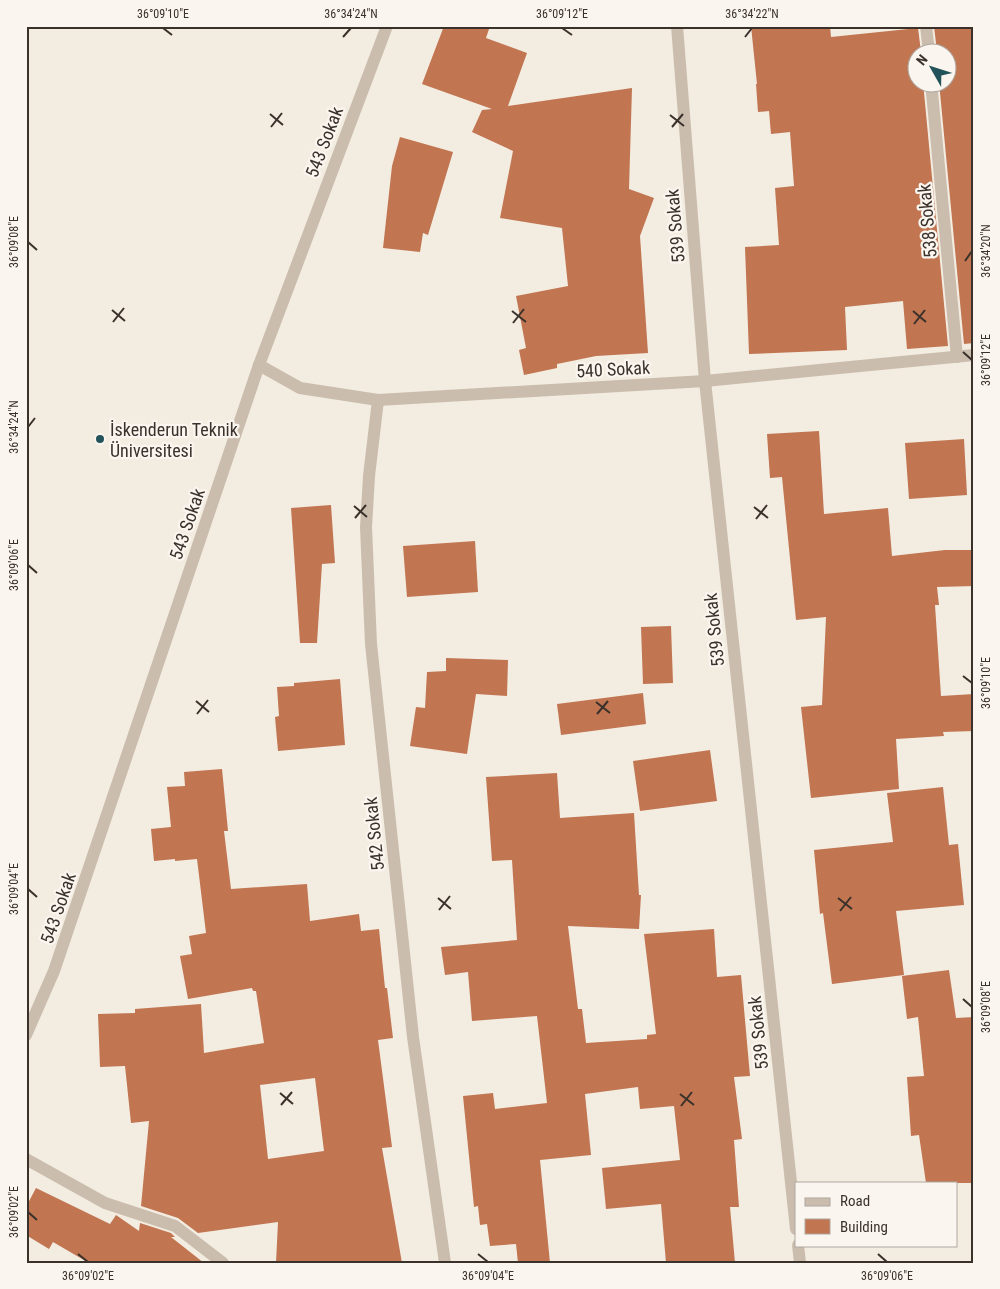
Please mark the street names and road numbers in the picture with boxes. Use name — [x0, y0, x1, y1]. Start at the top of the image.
street label: 543 Sokak — [301, 104, 347, 180]
street label: 538 Sokak — [913, 183, 941, 259]
street label: 539 Sokak — [661, 188, 689, 264]
street label: 540 Sokak — [575, 357, 651, 381]
street label: 543 Sokak — [165, 486, 209, 562]
street label: 539 Sokak — [700, 592, 728, 668]
street label: 542 Sokak — [360, 796, 388, 872]
street label: 543 Sokak — [36, 870, 80, 946]
street label: 539 Sokak — [744, 995, 772, 1071]

